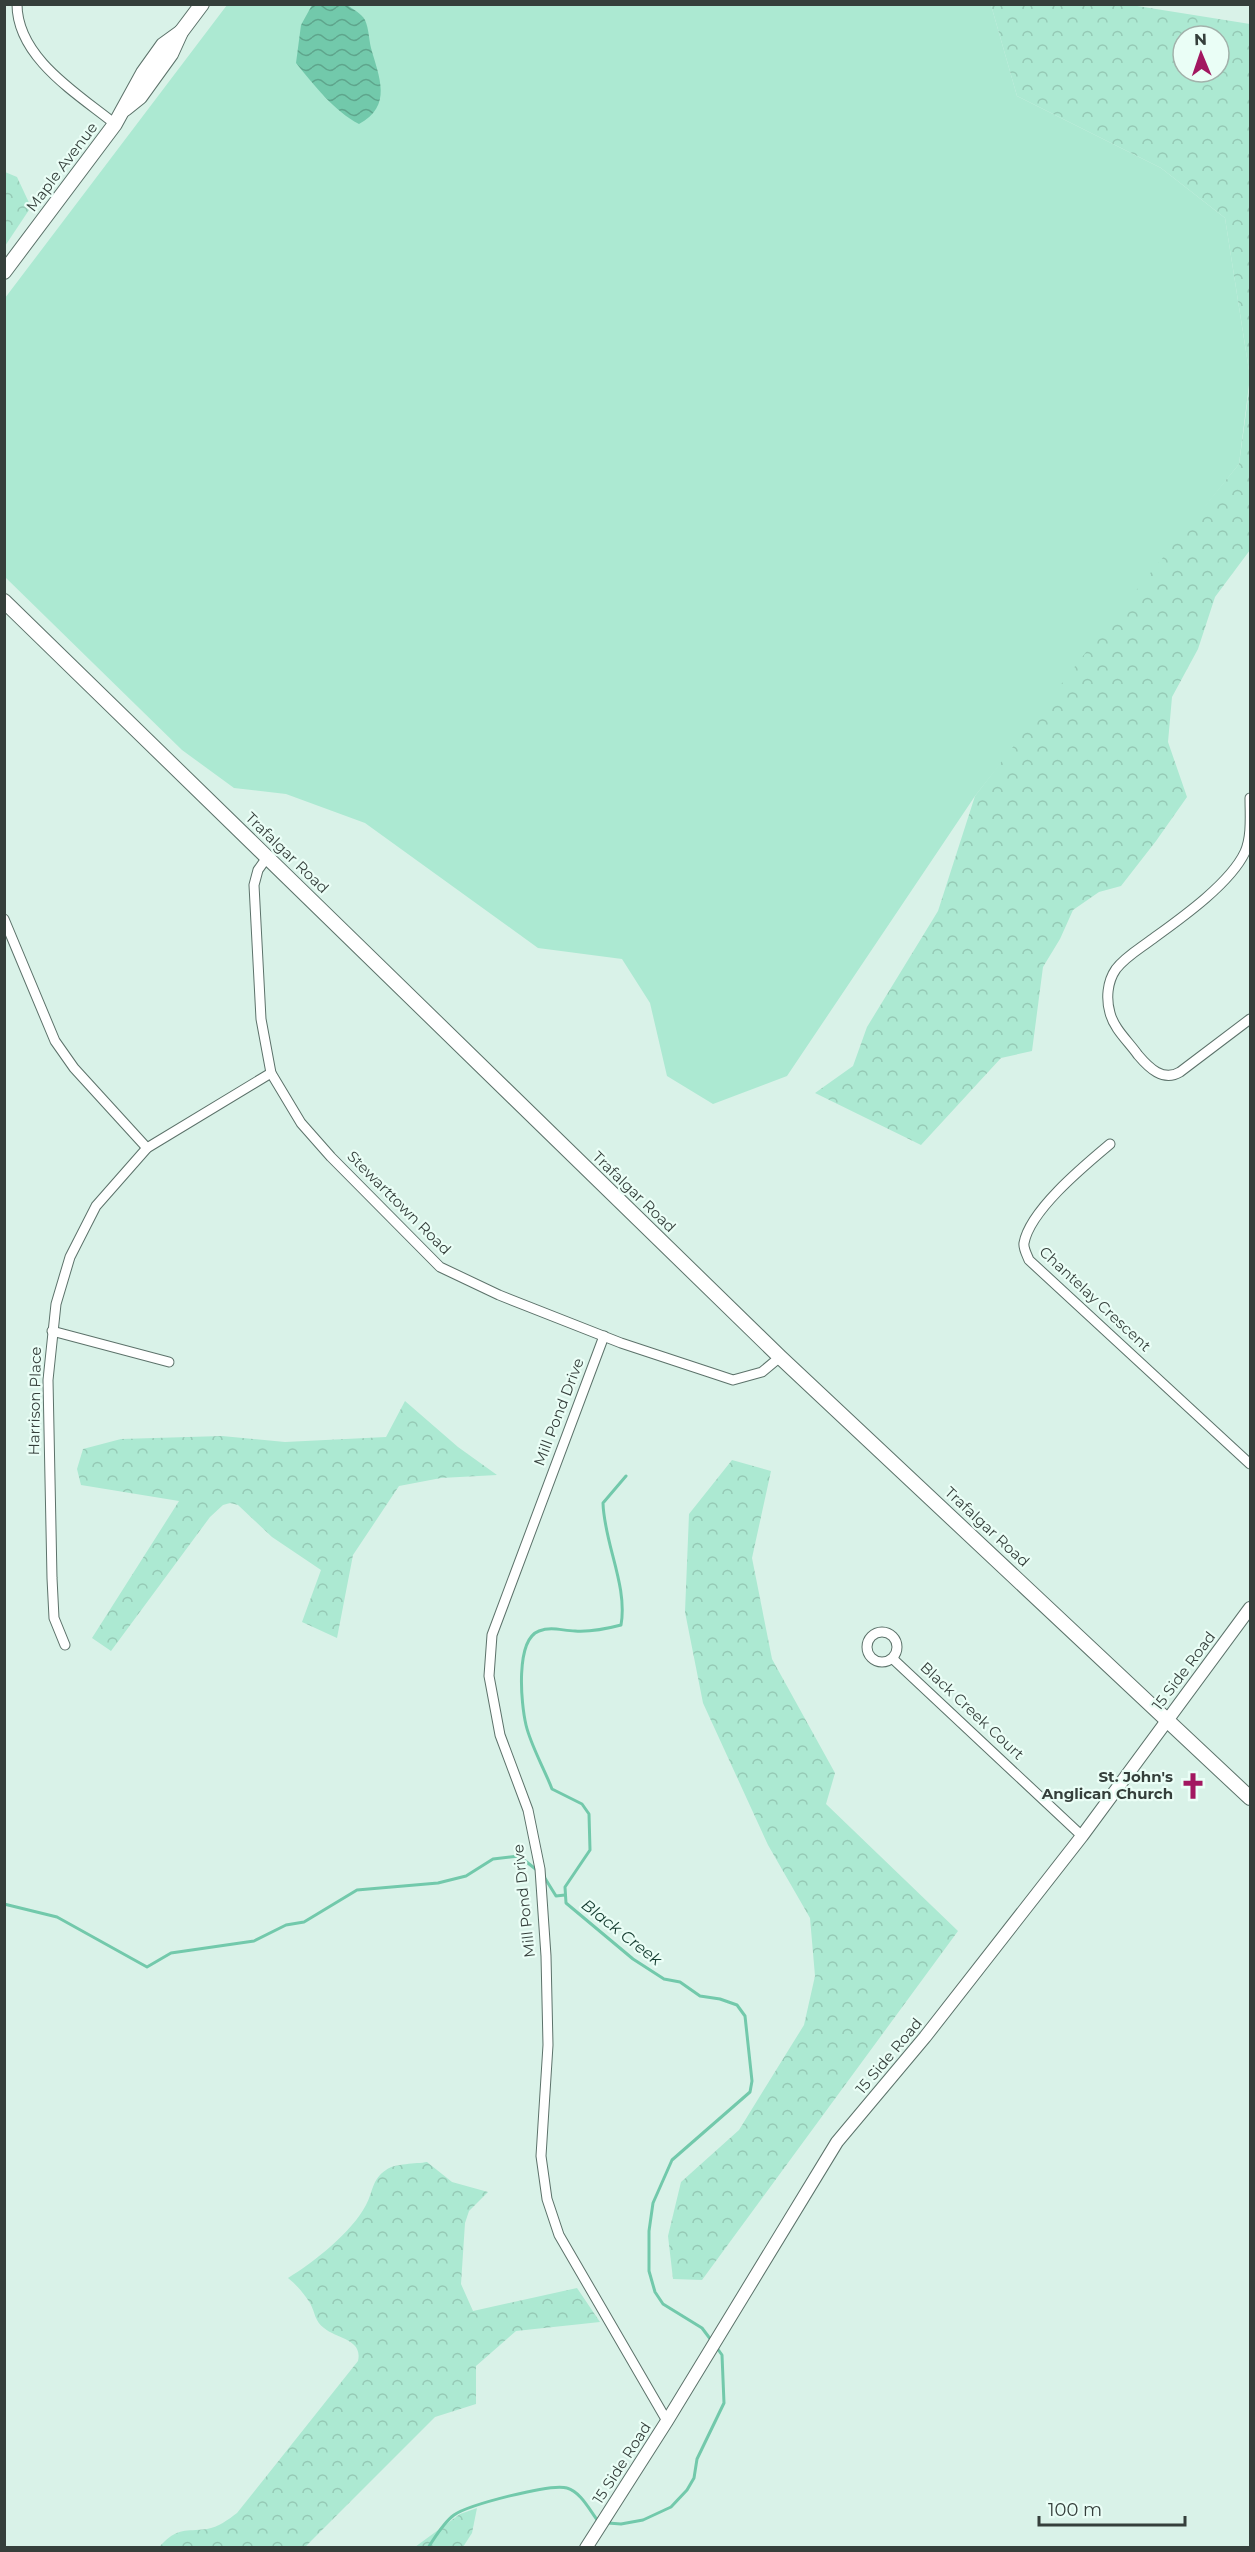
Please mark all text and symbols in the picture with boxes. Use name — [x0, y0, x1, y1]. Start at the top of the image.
north arrow — [1171, 24, 1231, 84]
text: N — [1194, 30, 1207, 49]
street label: Maple Avenue — [22, 118, 101, 215]
street label: Trafalgar Road — [242, 808, 333, 897]
street label: Stewarttown Road — [343, 1147, 455, 1259]
street label: Trafalgar Road — [589, 1147, 680, 1236]
street label: Chantelay Crescent — [1036, 1242, 1155, 1355]
street label: Harrison Place — [24, 1346, 45, 1456]
street label: Mill Pond Drive — [529, 1355, 588, 1468]
street label: Trafalgar Road — [941, 1483, 1034, 1571]
street label: 15 Side Road — [1148, 1628, 1219, 1714]
street label: Black Creek Court — [916, 1658, 1028, 1764]
place label: St. John's Anglican Church — [1041, 1767, 1173, 1803]
church icon: St. John's Anglican Church — [1178, 1771, 1208, 1801]
street label: Mill Pond Drive — [508, 1843, 539, 1959]
water label: Black Creek — [578, 1895, 667, 1970]
street label: 15 Side Road — [851, 2014, 926, 2098]
street label: 15 Side Road — [588, 2418, 655, 2507]
scale bar — [1039, 2489, 1184, 2527]
text: 100 m — [1048, 2499, 1102, 2521]

